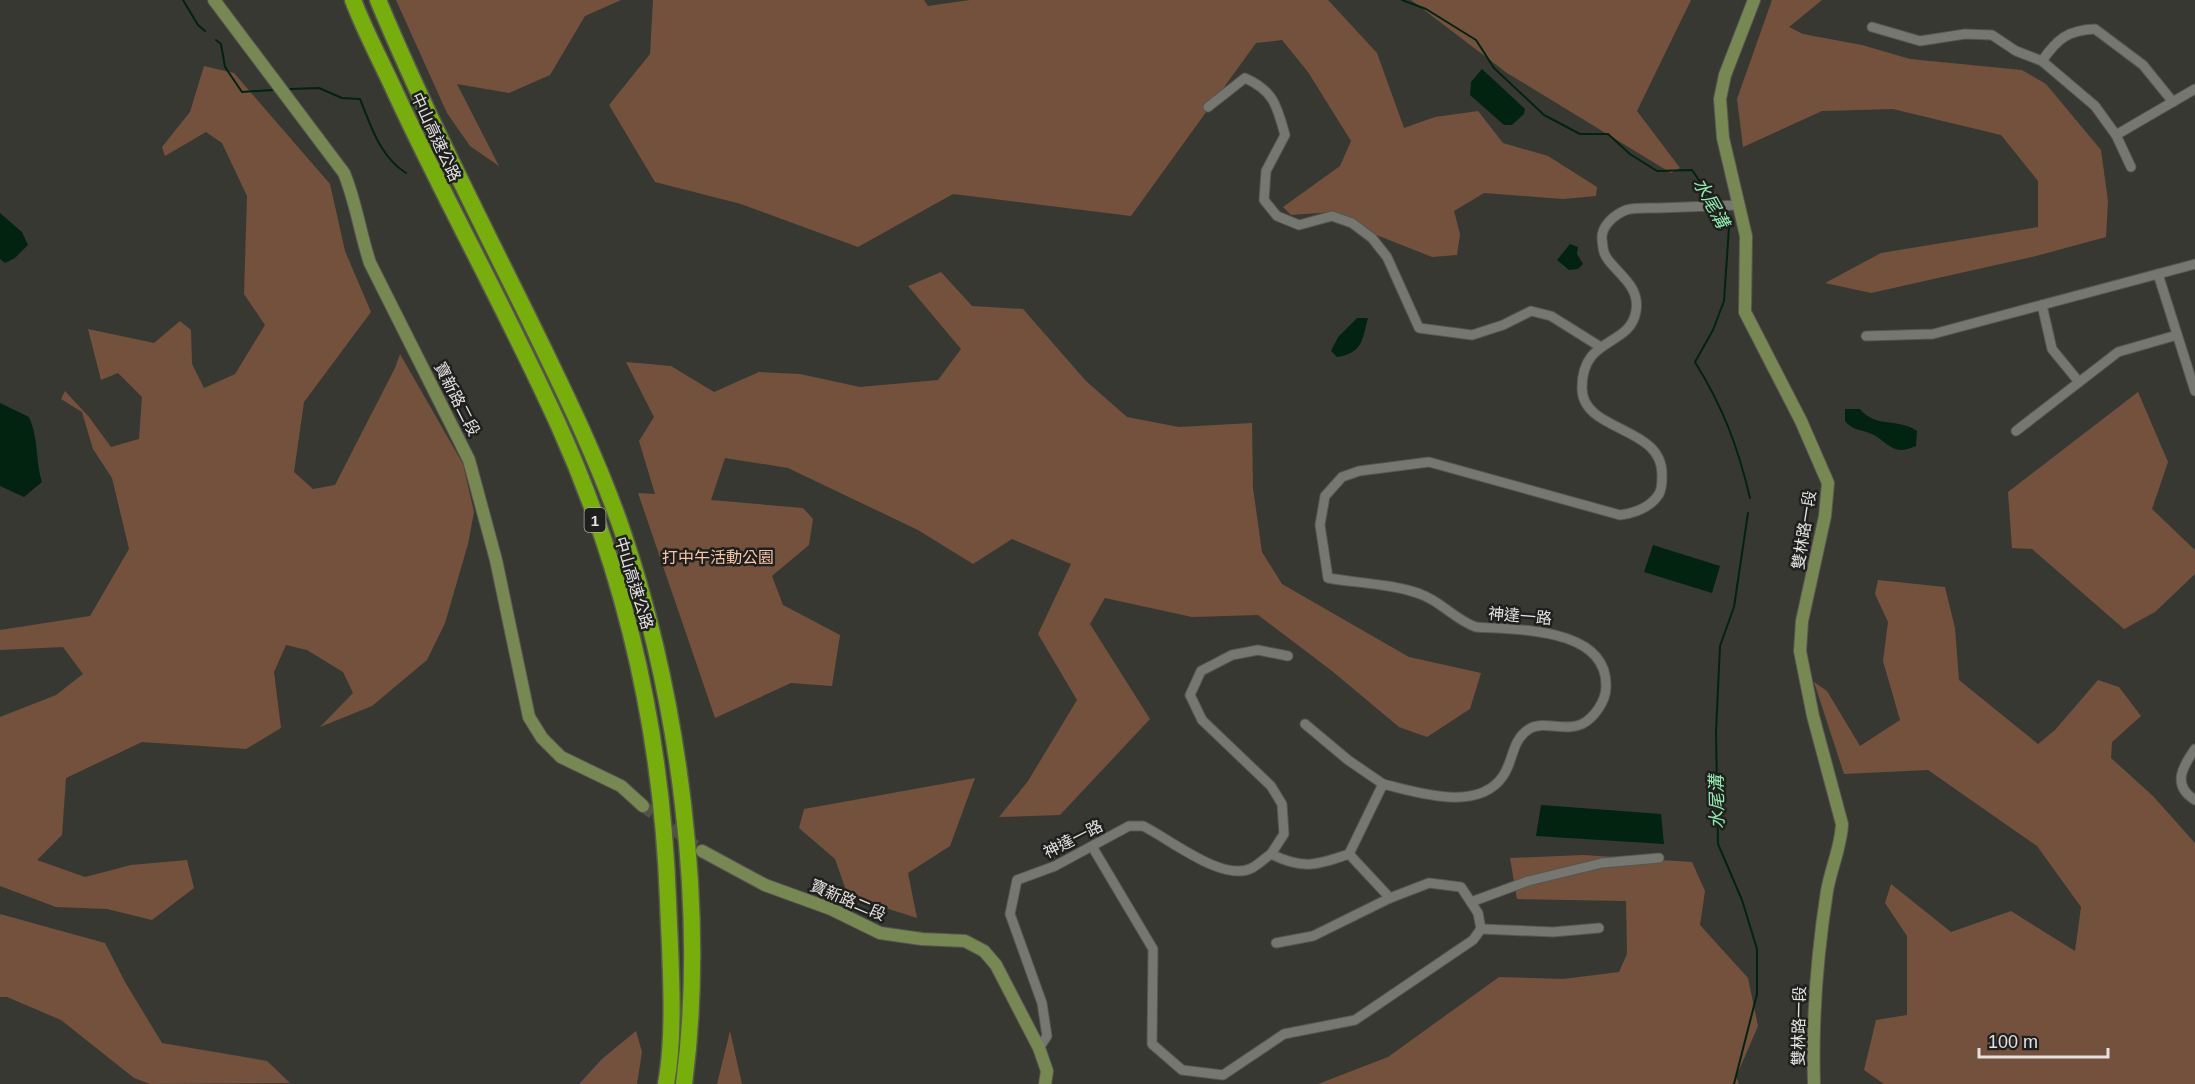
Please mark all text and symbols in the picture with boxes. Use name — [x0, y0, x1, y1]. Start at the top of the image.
street label: 中山高速公路 — [408, 90, 464, 184]
water label: 水尾溝 — [1689, 175, 1734, 234]
street label: 寶新路二段 — [431, 359, 484, 439]
street label: 雙林路一段 — [1789, 489, 1819, 571]
road number: 1 — [584, 508, 606, 532]
street label: 中山高速公路 — [612, 535, 656, 631]
park label: 打中午活動公園 — [662, 549, 774, 566]
street label: 神達一路 — [1487, 605, 1553, 627]
water label: 水尾溝 — [1706, 772, 1727, 829]
street label: 神達一路 — [1041, 817, 1105, 861]
street label: 寶新路二段 — [808, 876, 889, 923]
street label: 雙林路一段 — [1790, 986, 1808, 1066]
scale bar — [1979, 1021, 2108, 1059]
text: 100 m — [1988, 1032, 2038, 1052]

